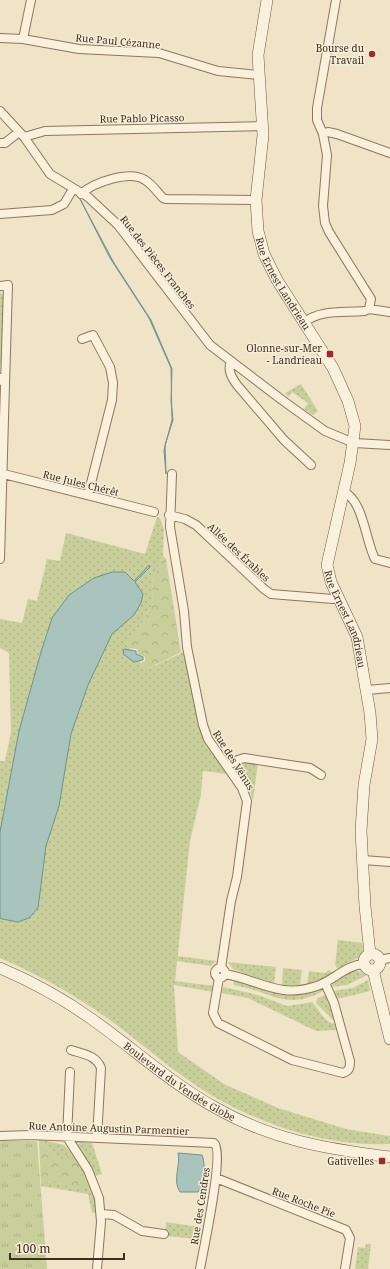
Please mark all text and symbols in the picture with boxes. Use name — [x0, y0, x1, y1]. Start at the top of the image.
street label: Rue Paul Cézanne — [75, 30, 161, 52]
place label: Bourse du Travail — [316, 41, 365, 67]
marker: Bourse du Travail — [367, 49, 377, 59]
street label: Rue Pablo Picasso — [100, 110, 185, 126]
street label: Rue des Pièces Franches — [117, 212, 199, 312]
street label: Rue Ernest Landrieau — [253, 236, 314, 333]
place label: Olonne-sur-Mer - Landrieau — [246, 341, 323, 367]
marker: Olonne-sur-Mer - Landrieau — [325, 349, 335, 359]
street label: Rue Jules Chérêt — [42, 467, 121, 499]
street label: Allée des Érables — [205, 519, 274, 585]
street label: Rue Ernest Landrieau — [321, 569, 369, 670]
street label: Rue des Vénus — [210, 727, 258, 793]
street label: Boulevard du Vendée Globe — [121, 1039, 238, 1124]
street label: Rue Antoine Augustin Parmentier — [28, 1118, 190, 1138]
place label: Gativelles — [327, 1154, 374, 1168]
marker: Gativelles — [377, 1156, 387, 1166]
street label: Rue des Cendres — [187, 1166, 213, 1246]
street label: Rue Roche Pie — [270, 1183, 338, 1221]
scale bar — [10, 1235, 124, 1261]
text: 100 m — [16, 1240, 51, 1257]

